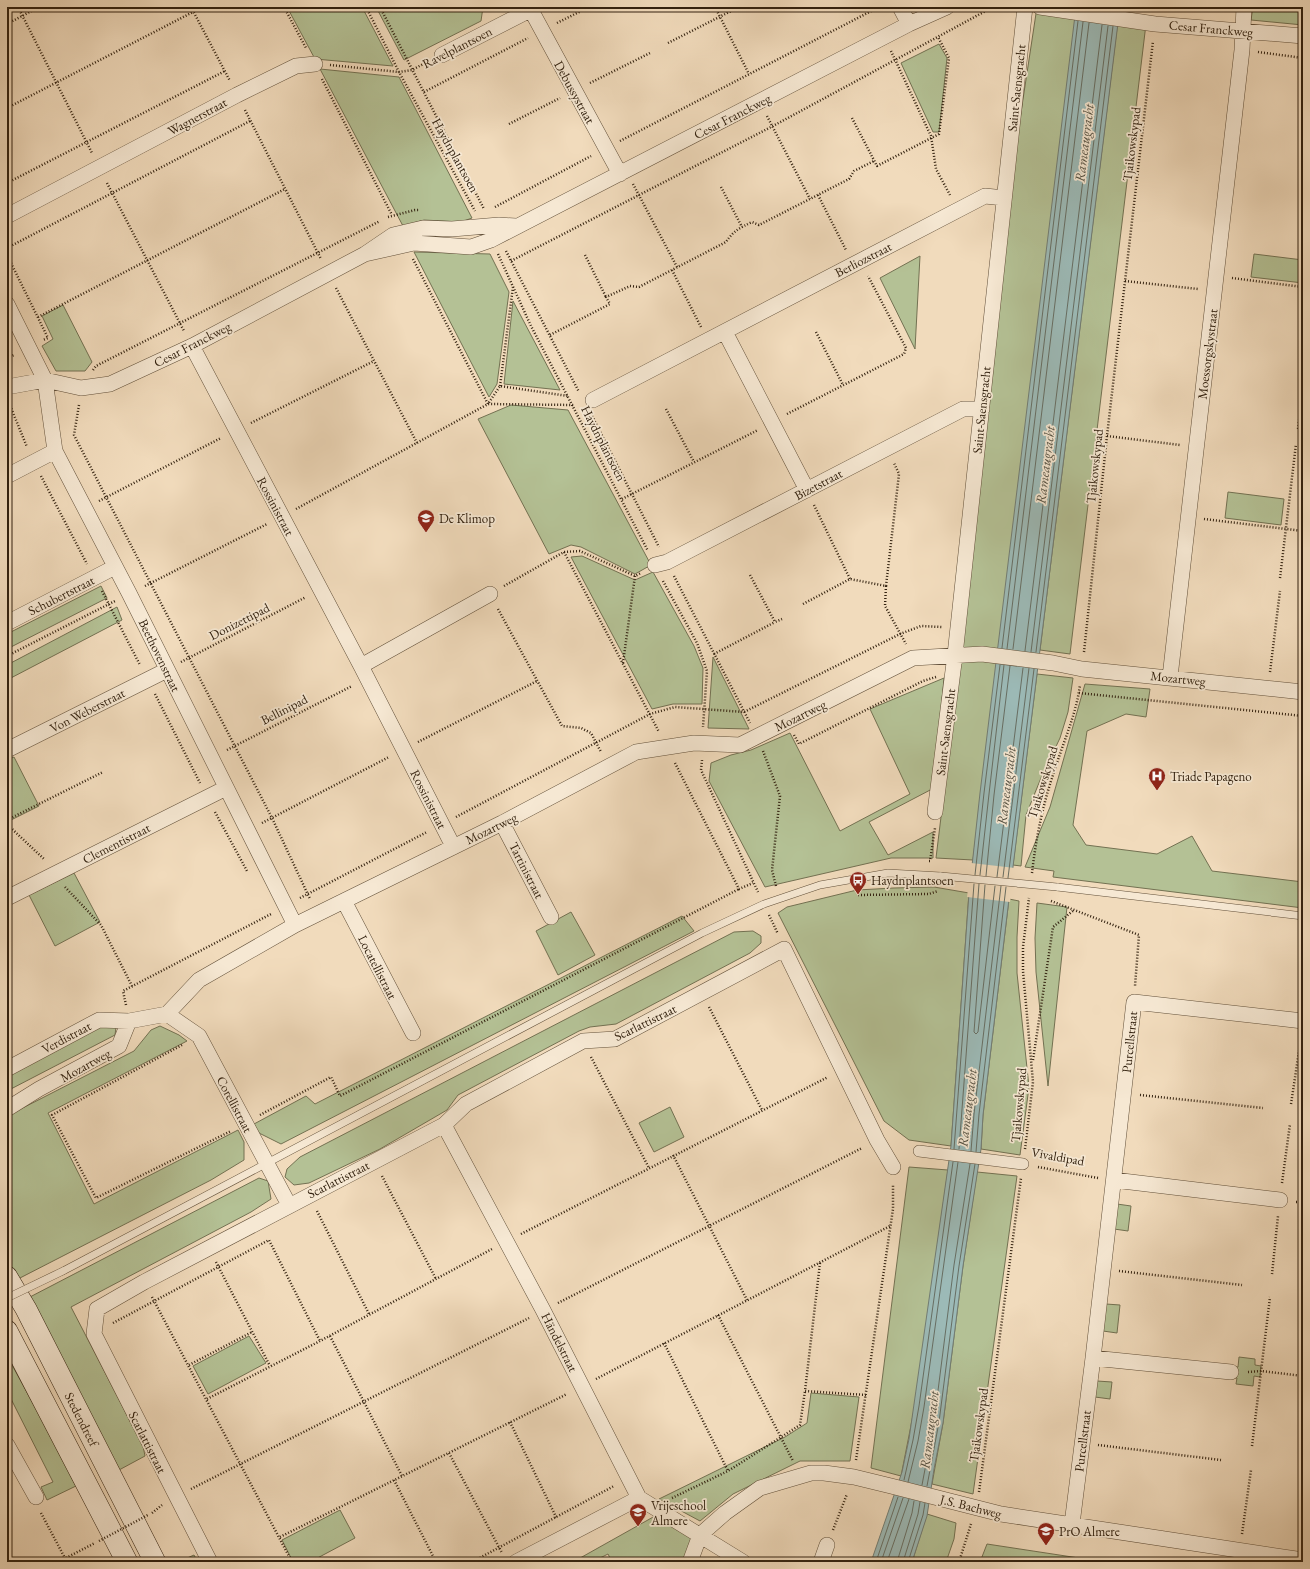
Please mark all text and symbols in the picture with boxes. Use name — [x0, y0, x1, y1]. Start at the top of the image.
street label: Cesar Franckweg — [1168, 16, 1254, 41]
street label: Ravelplantsoen — [419, 23, 495, 72]
street label: Saint-Saensgracht — [1003, 44, 1030, 132]
street label: Debussystraat — [550, 58, 599, 127]
street label: Cesar Franckweg — [691, 90, 774, 143]
street label: Wagnerstraat — [165, 94, 230, 139]
water label: Rameaugracht — [1070, 102, 1098, 183]
street label: Tjaikowskypad — [1119, 106, 1145, 182]
street label: Haydnplantsoen — [428, 115, 483, 196]
street label: Berliozstraat — [832, 238, 895, 281]
street label: Moessorgskystraat — [1194, 308, 1221, 400]
street label: Cesar Franckweg — [151, 318, 234, 371]
street label: Saint-Saensgracht — [968, 366, 995, 454]
street label: Haydnplantsoen — [577, 402, 630, 484]
water label: Rameaugracht — [1031, 424, 1059, 505]
street label: Tjaikowskypad — [1082, 428, 1107, 504]
street label: Bizetstraat — [791, 465, 845, 504]
street label: Rossinistraat — [253, 474, 298, 539]
school or university icon: De Klimop — [416, 508, 436, 533]
place label: De Klimop — [439, 510, 495, 527]
street label: Schubertstraat — [25, 571, 97, 619]
street label: Donizettipad — [206, 599, 273, 644]
street label: Beethovenstraat — [135, 616, 185, 694]
street label: Mozartweg — [1149, 667, 1207, 690]
street label: Von Weberstraat — [47, 684, 128, 737]
street label: Saint-Saensgracht — [932, 688, 959, 777]
street label: Bellinipad — [258, 690, 311, 728]
street label: Mozartweg — [772, 695, 829, 735]
street label: Tjaikowskypad — [1023, 744, 1062, 820]
water label: Rameaugracht — [992, 745, 1020, 826]
hospital icon: Triade Papageno — [1147, 766, 1167, 791]
street label: Rossinistraat — [406, 767, 451, 832]
place label: Triade Papageno — [1170, 768, 1252, 785]
street label: Mozartweg — [463, 808, 520, 848]
street label: Clementistraat — [79, 819, 153, 868]
street label: Tartinistraat — [505, 839, 548, 901]
bus stop icon: Haydnplantsoen — [848, 870, 868, 895]
place label: Haydnplantsoen — [871, 872, 954, 889]
street label: Locatellistraat — [354, 932, 401, 1002]
street label: Scarlattistraat — [611, 1000, 679, 1045]
street label: Purcellstraat — [1118, 1010, 1141, 1074]
street label: Verdistraat — [39, 1017, 94, 1058]
street label: Mozartweg — [57, 1044, 114, 1086]
water label: Rameaugracht — [953, 1067, 981, 1148]
street label: Tjaikowskypad — [1007, 1067, 1030, 1143]
street label: Corellistraat — [213, 1073, 257, 1135]
street label: Vivaldipad — [1030, 1143, 1086, 1170]
street label: Scarlattistraat — [304, 1157, 372, 1202]
street label: Händelstraat — [537, 1310, 582, 1375]
street label: Tjaikowskypad — [965, 1386, 992, 1463]
street label: Stedendreef — [61, 1389, 103, 1451]
water label: Rameaugracht — [915, 1389, 943, 1470]
street label: Scarlattistraat — [125, 1408, 170, 1476]
street label: Purcellstraat — [1070, 1409, 1095, 1473]
street label: J.S. Bachweg — [937, 1490, 1004, 1522]
place label: Vrijeschool Almere — [650, 1497, 706, 1529]
school or university icon: Vrijeschool Almere — [628, 1502, 648, 1527]
school or university icon: PrO Almere — [1036, 1521, 1056, 1546]
place label: PrO Almere — [1059, 1523, 1120, 1540]

